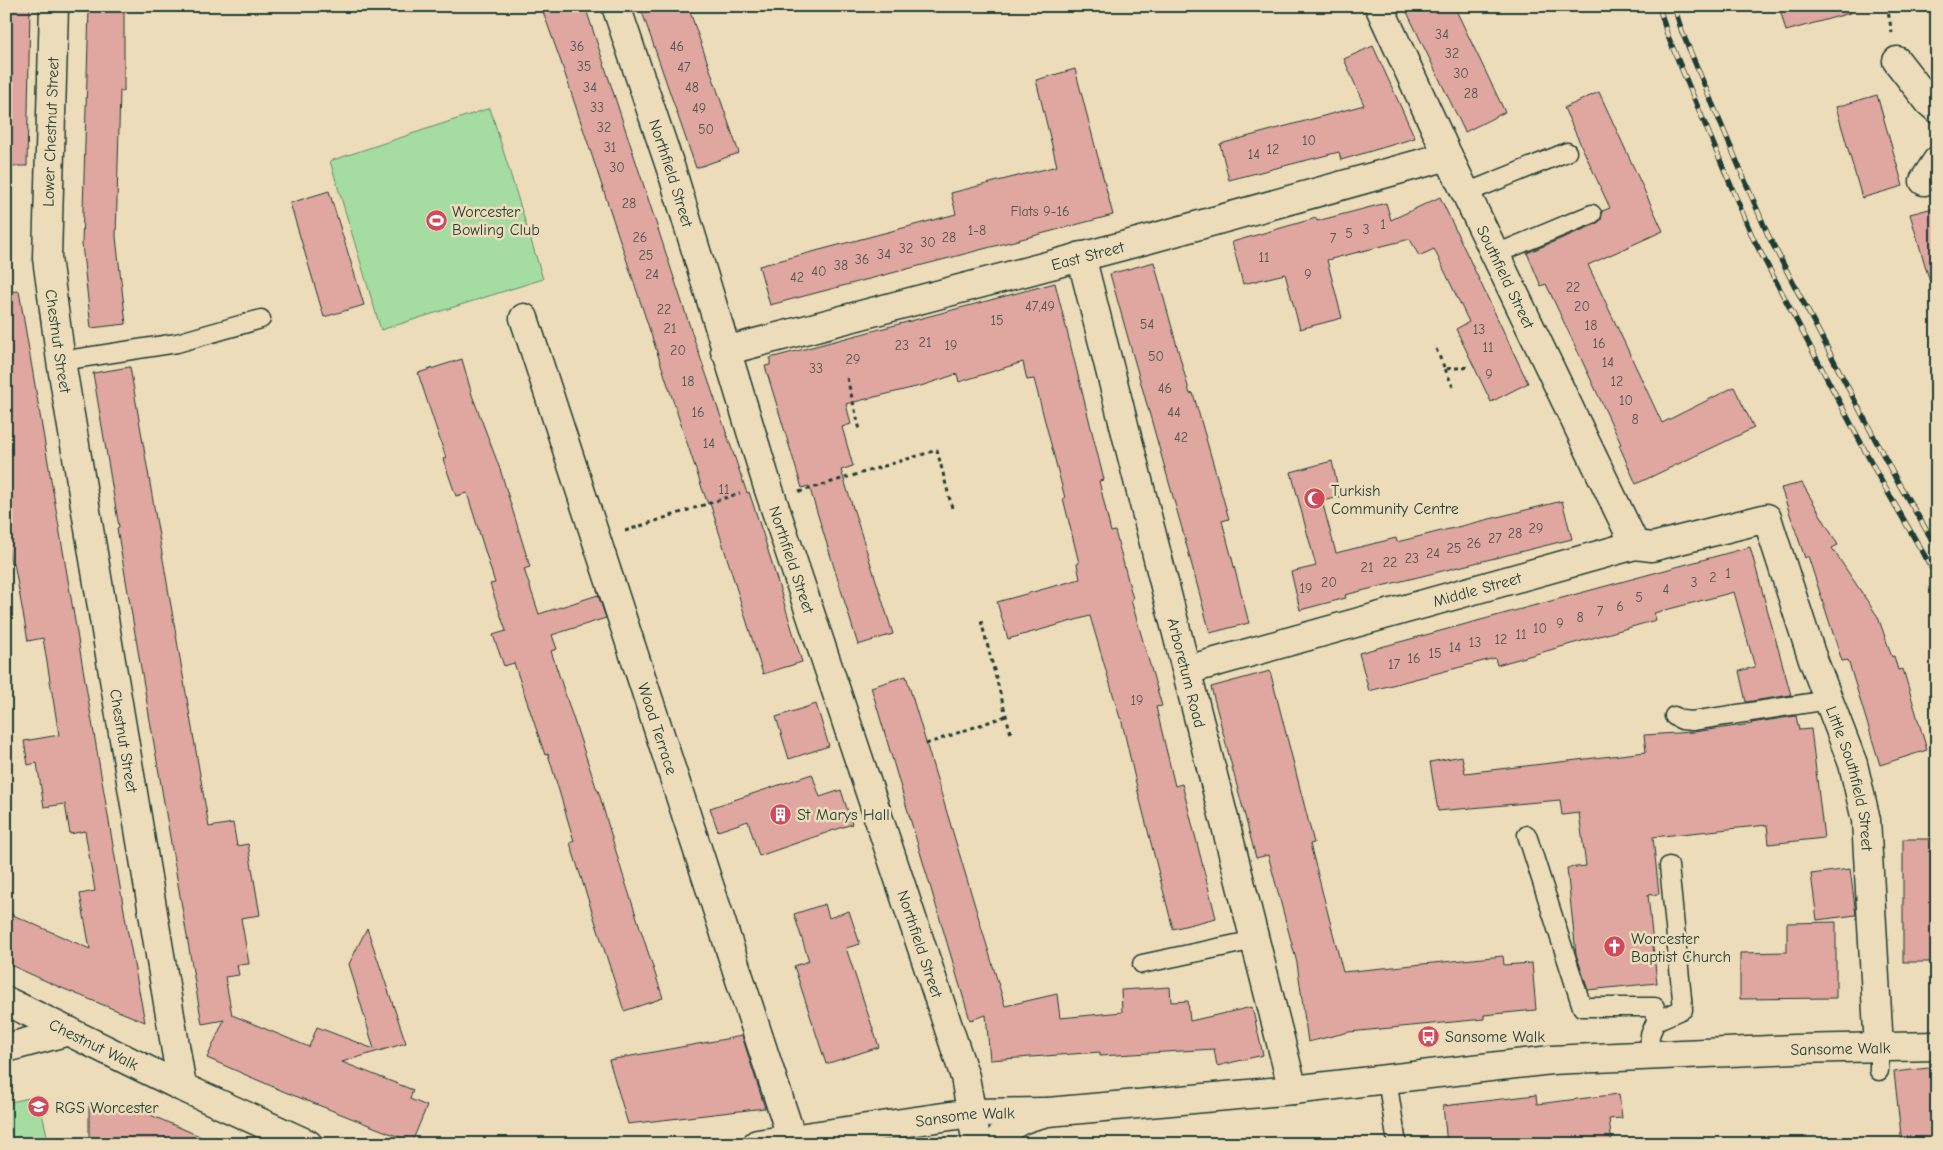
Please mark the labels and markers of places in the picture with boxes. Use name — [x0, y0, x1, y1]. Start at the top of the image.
place label: Worcester Bowling Club — [452, 203, 540, 239]
sports icon: Worcester Bowling Club — [424, 208, 448, 232]
place label: Turkish Community Centre — [1331, 482, 1459, 518]
mosque icon: Turkish Community Centre — [1303, 487, 1327, 511]
building icon: St Marys Hall — [769, 802, 793, 826]
place label: St Marys Hall — [797, 806, 890, 824]
place label: Worcester Baptist Church — [1631, 930, 1731, 966]
church icon: Worcester Baptist Church — [1603, 935, 1627, 959]
bus stop icon: Sansome Walk — [1417, 1024, 1441, 1048]
place label: Sansome Walk — [1445, 1028, 1545, 1046]
school or university icon: RGS Worcester — [27, 1095, 51, 1119]
place label: RGS Worcester — [55, 1099, 159, 1117]

